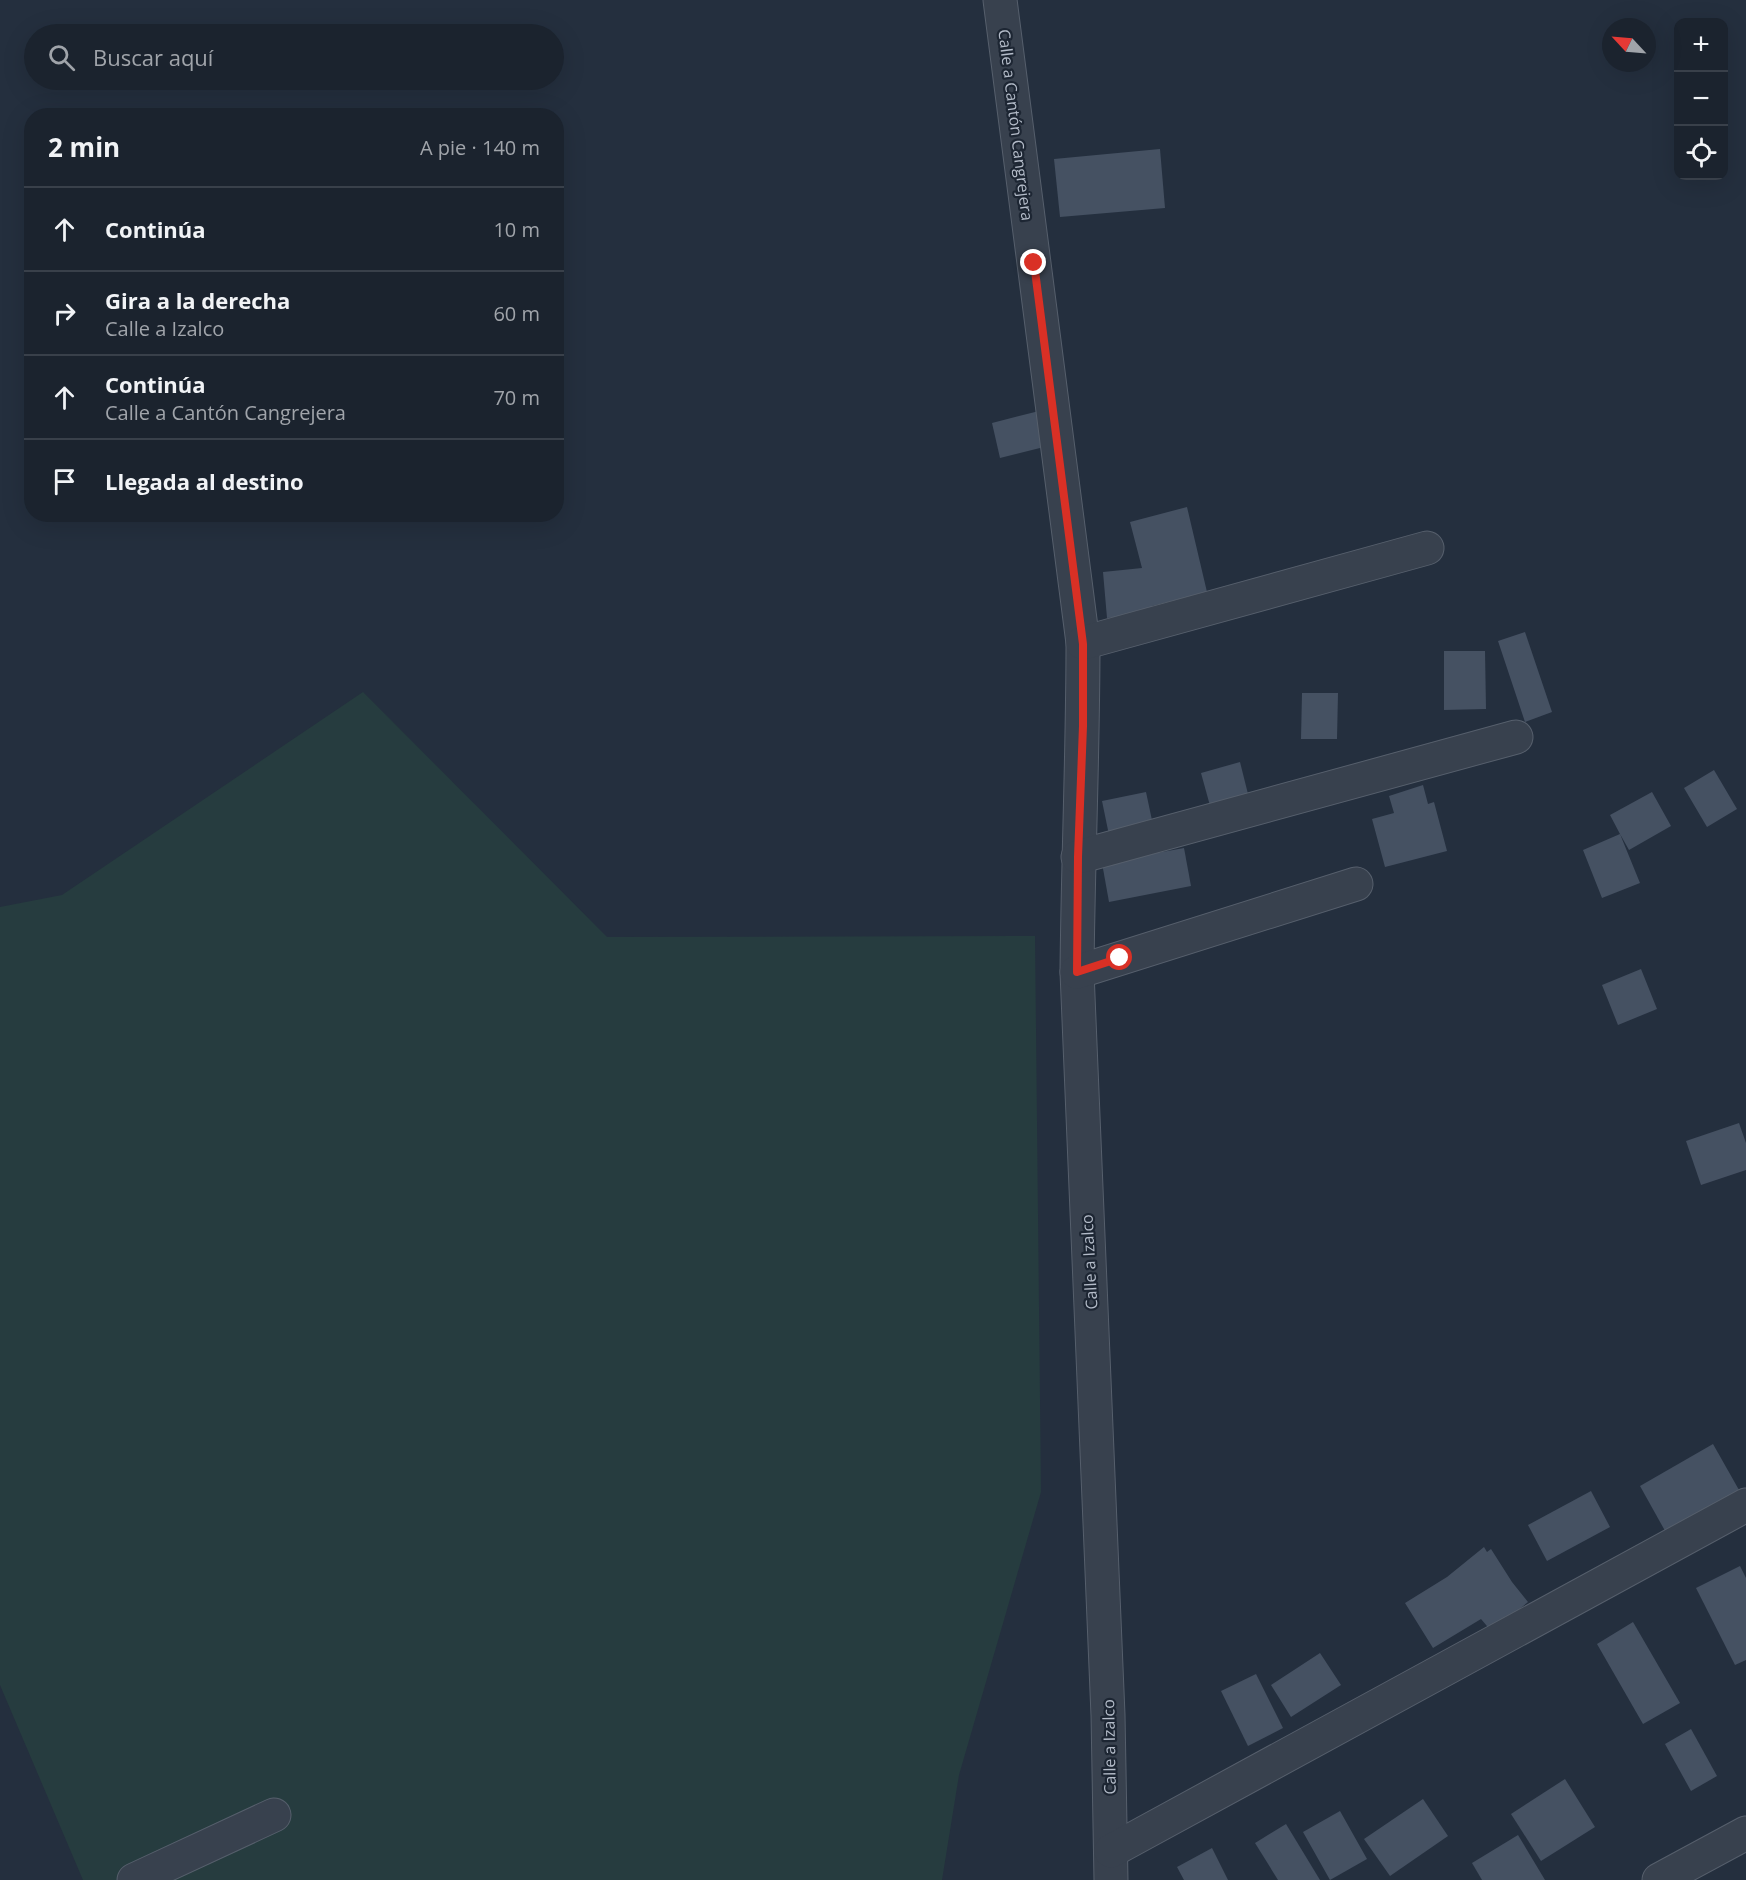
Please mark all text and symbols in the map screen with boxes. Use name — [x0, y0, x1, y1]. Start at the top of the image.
north arrow — [1602, 18, 1656, 72]
map controls — [1674, 18, 1728, 180]
button: + — [1674, 18, 1728, 72]
search box — [24, 24, 564, 90]
street label: Calle a Cantón Cangrejera — [993, 28, 1039, 222]
icon: search — [45, 41, 78, 74]
text: Buscar aquí — [93, 42, 213, 72]
button: − — [1674, 72, 1728, 126]
button: locate — [1674, 126, 1728, 180]
text: 2 min — [48, 129, 120, 165]
text: A pie · 140 m — [420, 134, 540, 161]
icon: ahead — [48, 213, 81, 246]
text: Continúa — [105, 214, 206, 244]
text: 10 m — [493, 216, 540, 243]
route end — [1020, 249, 1046, 275]
text: Gira a la derecha — [105, 285, 290, 315]
icon: right — [48, 297, 81, 330]
text: 60 m — [493, 300, 540, 327]
text: Calle a Izalco — [105, 315, 224, 342]
text: Continúa — [105, 369, 206, 399]
icon: ahead — [48, 381, 81, 414]
text: 70 m — [493, 384, 540, 411]
text: Calle a Cantón Cangrejera — [105, 399, 346, 426]
icon: arrive — [48, 465, 81, 498]
text: Llegada al destino — [105, 466, 304, 496]
route start — [1106, 944, 1132, 970]
street label: Calle a Izalco — [1076, 1214, 1102, 1310]
street label: Calle a Izalco — [1097, 1699, 1121, 1795]

